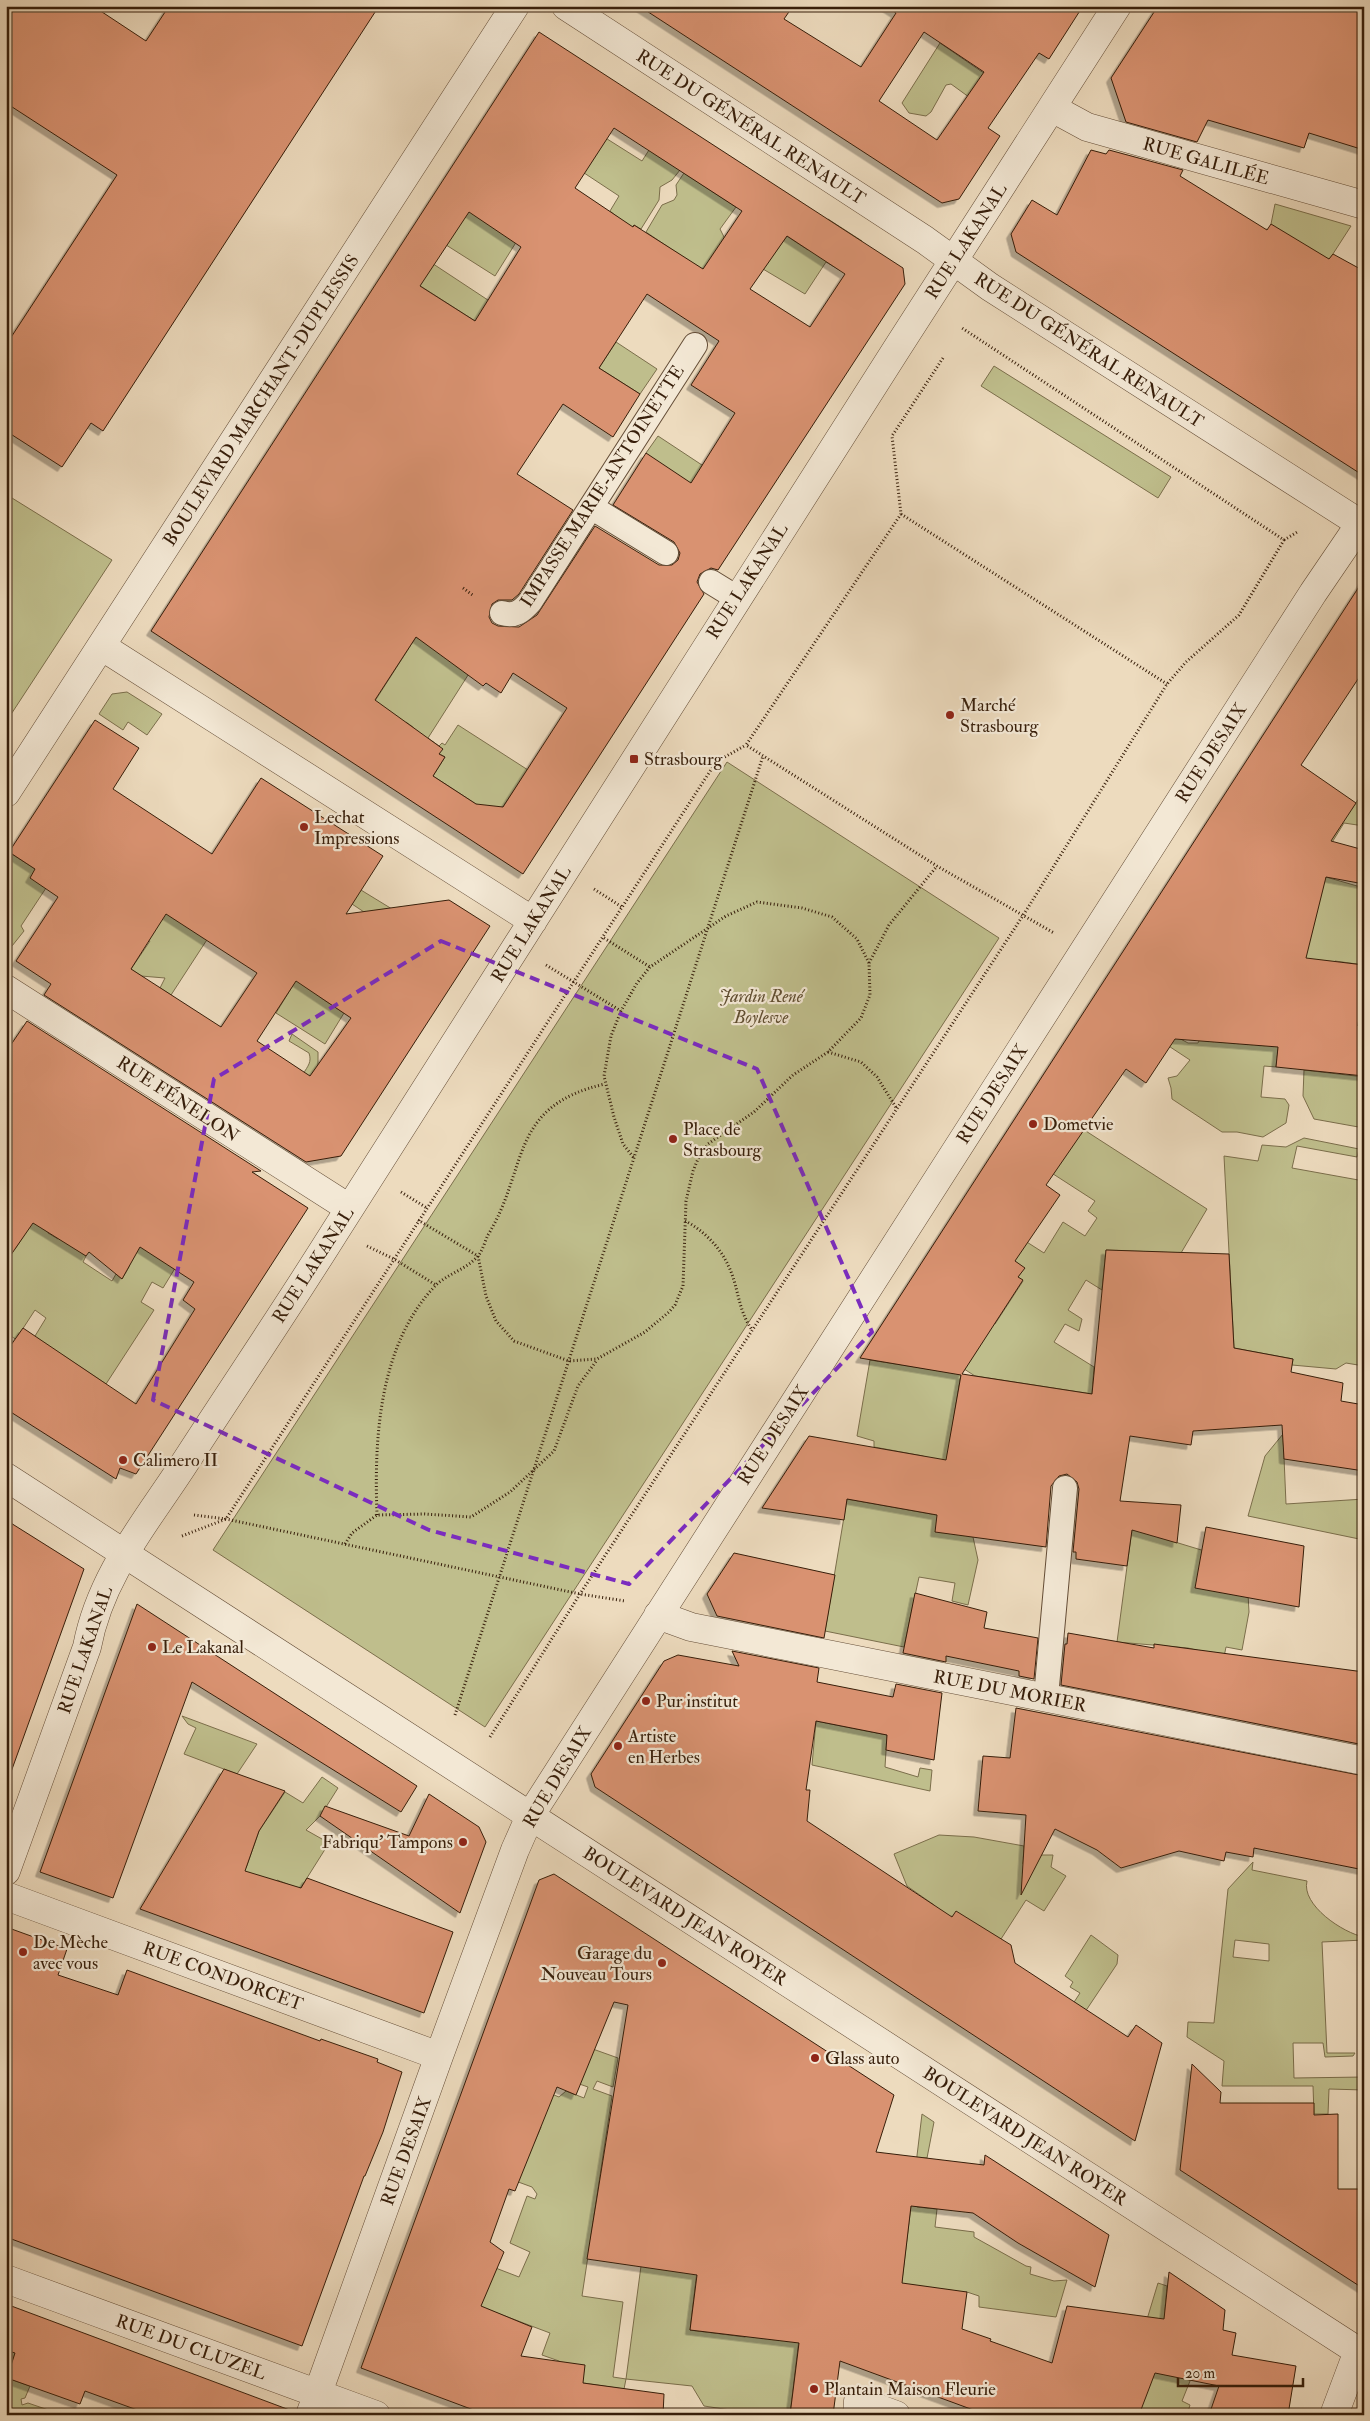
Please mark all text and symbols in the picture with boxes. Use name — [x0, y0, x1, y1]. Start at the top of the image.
street label: RUE DU GÉNÉRAL RENAULT — [632, 45, 870, 211]
street label: RUE GALILÉE — [1140, 132, 1272, 190]
street label: RUE LAKANAL — [920, 179, 1012, 303]
street label: BOULEVARD MARCHANT-DUPLESSIS — [158, 250, 365, 550]
street label: RUE DU GÉNÉRAL RENAULT — [970, 268, 1208, 434]
street label: IMPASSE MARIE-ANTOINETTE — [515, 361, 690, 612]
street label: RUE LAKANAL — [701, 519, 793, 643]
place label: Marché Strasbourg — [960, 694, 1040, 738]
street label: RUE DESAIX — [1171, 699, 1252, 807]
marker: Marché Strasbourg — [944, 709, 956, 721]
place label: Strasbourg — [644, 748, 724, 771]
marker: Strasbourg — [628, 753, 640, 765]
place label: Lechat Impressions — [314, 806, 400, 850]
marker: Lechat Impressions — [298, 821, 310, 833]
street label: RUE LAKANAL — [486, 862, 577, 987]
park label: Jardin René Boylesve — [719, 985, 806, 1029]
street label: RUE DESAIX — [952, 1040, 1033, 1148]
street label: RUE FÉNELON — [112, 1051, 243, 1147]
place label: Dometvie — [1043, 1113, 1114, 1136]
place label: Place de Strasbourg — [683, 1118, 763, 1162]
marker: Dometvie — [1027, 1118, 1039, 1130]
marker: Place de Strasbourg — [667, 1133, 679, 1145]
street label: RUE LAKANAL — [267, 1203, 359, 1327]
street label: RUE DESAIX — [733, 1381, 814, 1489]
place label: Calimero II — [133, 1449, 218, 1472]
marker: Calimero II — [117, 1454, 129, 1466]
street label: RUE LAKANAL — [53, 1583, 118, 1717]
place label: Le Lakanal — [162, 1636, 244, 1659]
marker: Le Lakanal — [146, 1641, 158, 1653]
street label: RUE DU MORIER — [931, 1665, 1089, 1718]
place label: Pur institut — [656, 1690, 738, 1713]
marker: Pur institut — [640, 1695, 652, 1707]
street label: RUE DESAIX — [518, 1722, 597, 1832]
place label: Artiste en Herbes — [627, 1725, 700, 1769]
marker: Artiste en Herbes — [612, 1740, 624, 1752]
place label: Fabriqu' Tampons — [322, 1831, 453, 1854]
marker: Fabriqu' Tampons — [457, 1836, 469, 1848]
street label: BOULEVARD JEAN ROYER — [578, 1842, 792, 1992]
place label: De Mèche avec vous — [33, 1931, 108, 1975]
street label: RUE CONDORCET — [139, 1937, 307, 2016]
place label: Garage du Nouveau Tours — [541, 1942, 652, 1986]
marker: De Mèche avec vous — [17, 1946, 29, 1958]
marker: Garage du Nouveau Tours — [656, 1957, 668, 1969]
place label: Glass auto — [825, 2047, 900, 2070]
marker: Glass auto — [809, 2052, 821, 2064]
street label: BOULEVARD JEAN ROYER — [918, 2062, 1132, 2212]
street label: RUE DESAIX — [376, 2093, 437, 2209]
street label: RUE DU CLUZEL — [113, 2310, 269, 2385]
scale bar — [1178, 2356, 1302, 2388]
text: 20 m — [1185, 2364, 1215, 2383]
place label: Plantain Maison Fleurie — [824, 2378, 996, 2401]
marker: Plantain Maison Fleurie — [808, 2383, 820, 2395]

